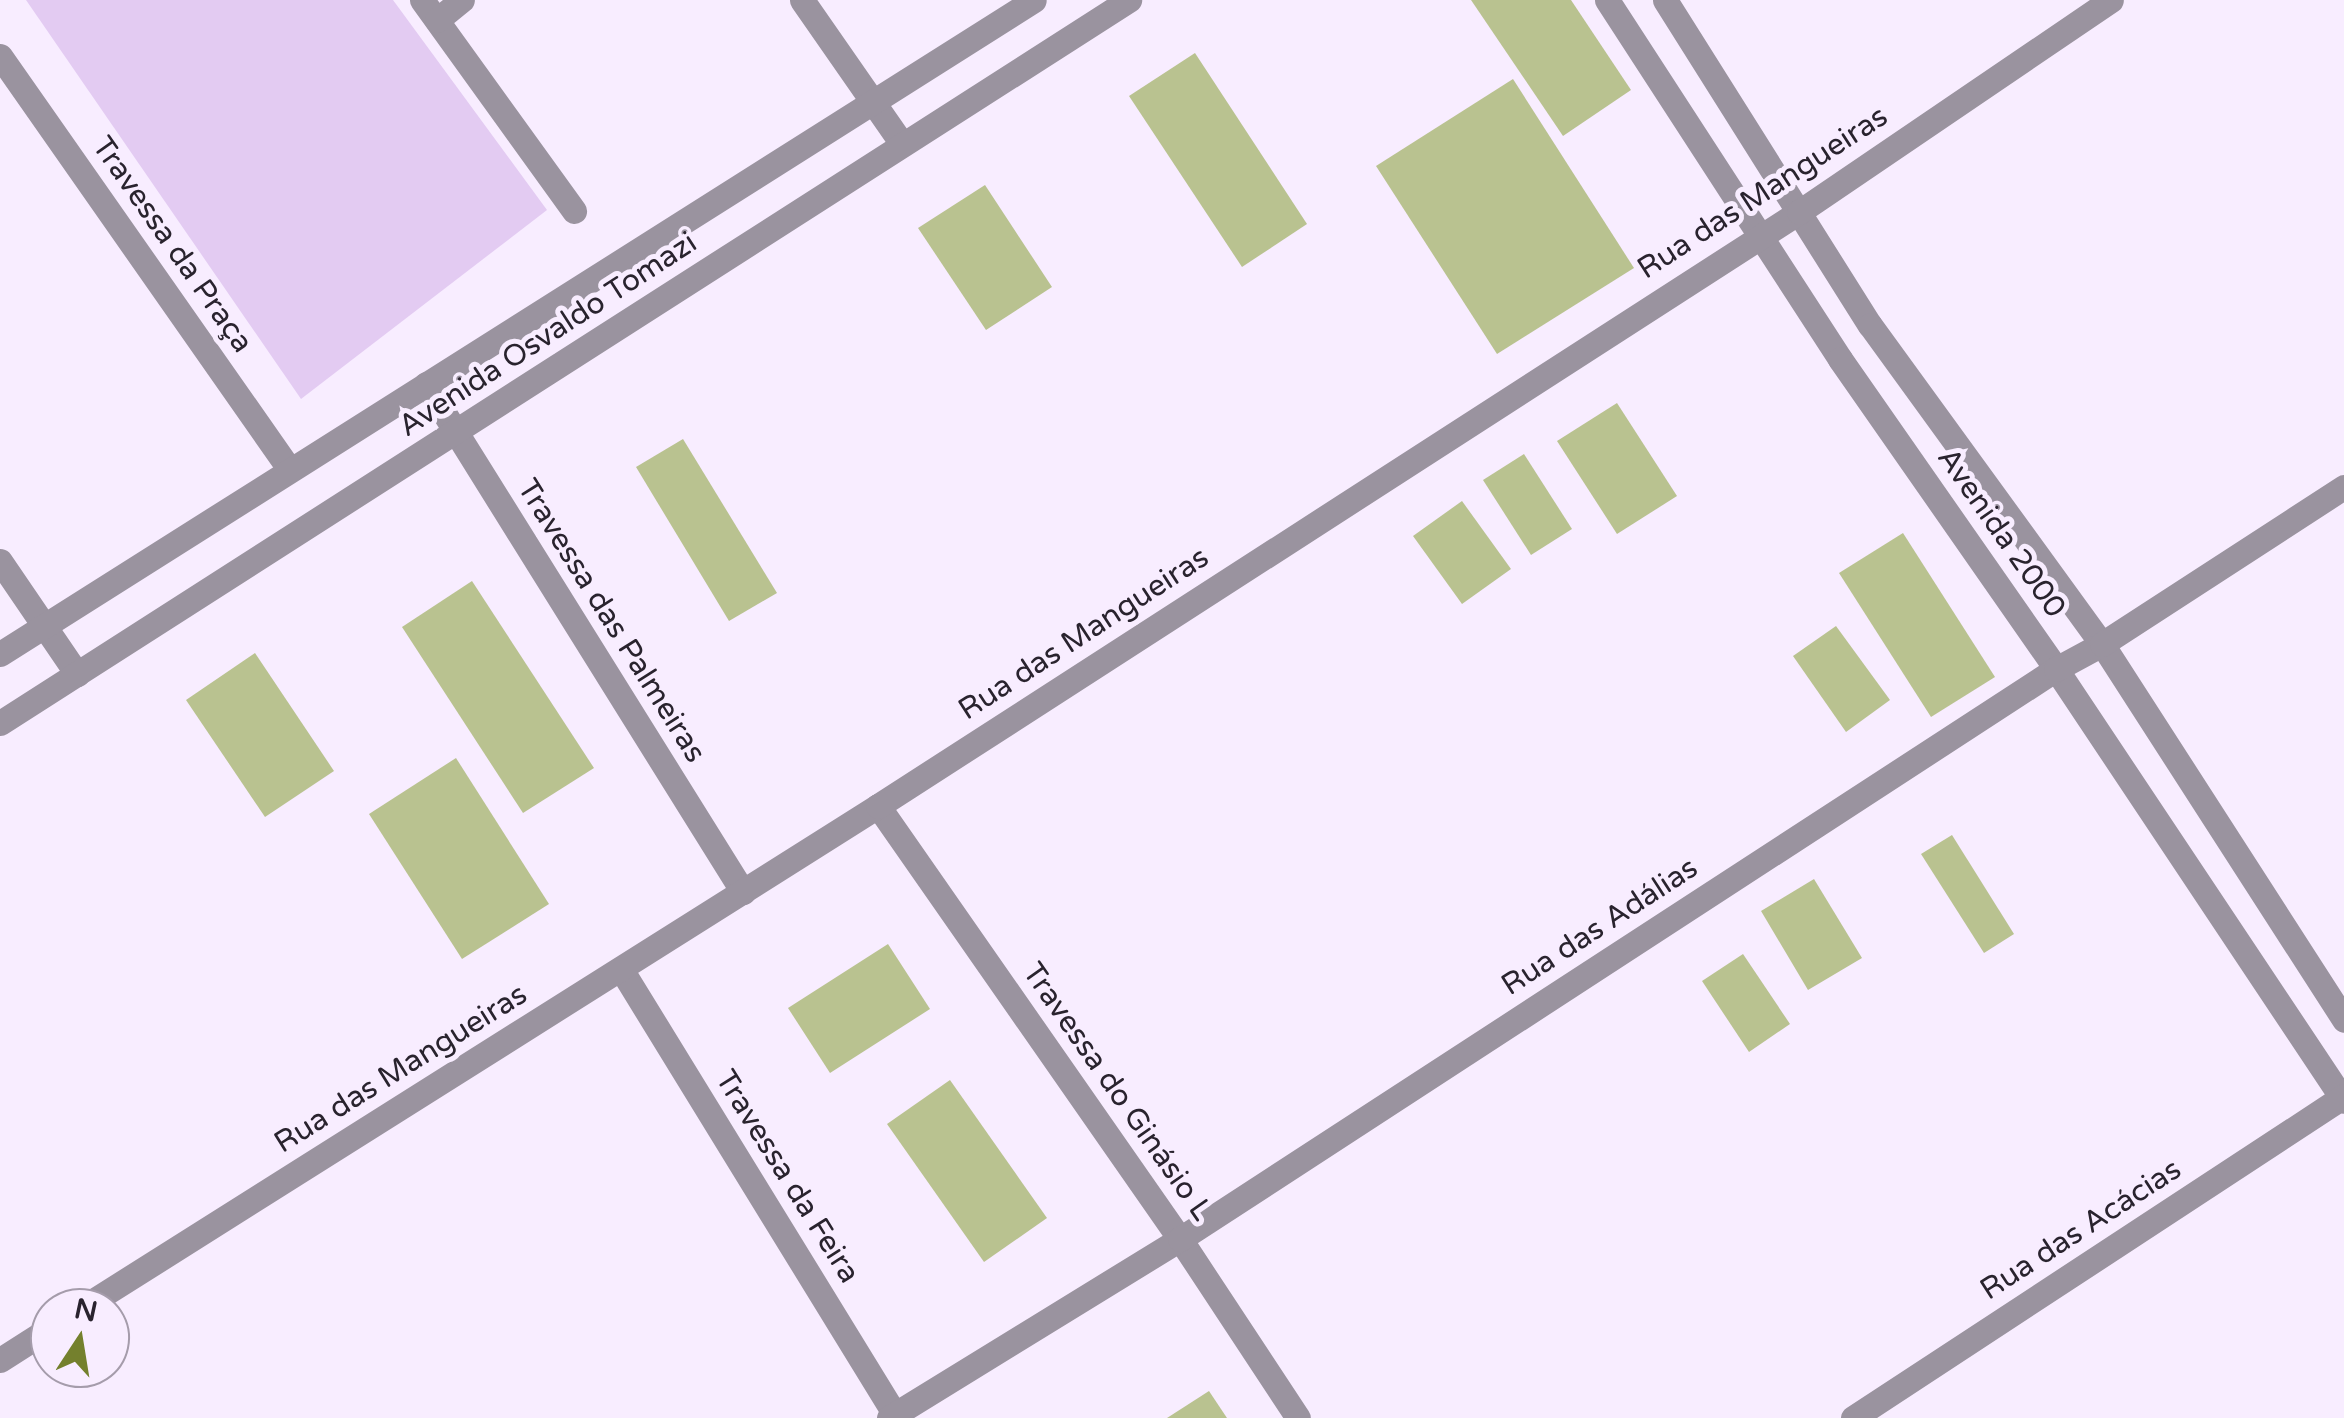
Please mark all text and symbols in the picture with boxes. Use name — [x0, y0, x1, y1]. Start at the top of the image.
street label: Rua das Mangueiras — [1631, 99, 1895, 287]
street label: Travessa da Praça — [84, 130, 260, 360]
street label: Avenida Osvaldo Tomazi — [392, 225, 704, 445]
street label: Avenida 2000 — [1929, 441, 2073, 625]
street label: Travessa das Palmeiras — [509, 473, 713, 769]
street label: Rua das Mangueiras — [952, 540, 1216, 728]
street label: Rua das Adálias — [1495, 850, 1705, 1004]
street label: Travessa do Ginásio L — [1014, 956, 1220, 1228]
street label: Rua das Mangueiras — [268, 977, 534, 1161]
street label: Travessa da Feira — [707, 1064, 867, 1290]
street label: Rua das Acácias — [1974, 1152, 2188, 1308]
north arrow — [30, 1288, 130, 1388]
text: N — [71, 1292, 100, 1330]

